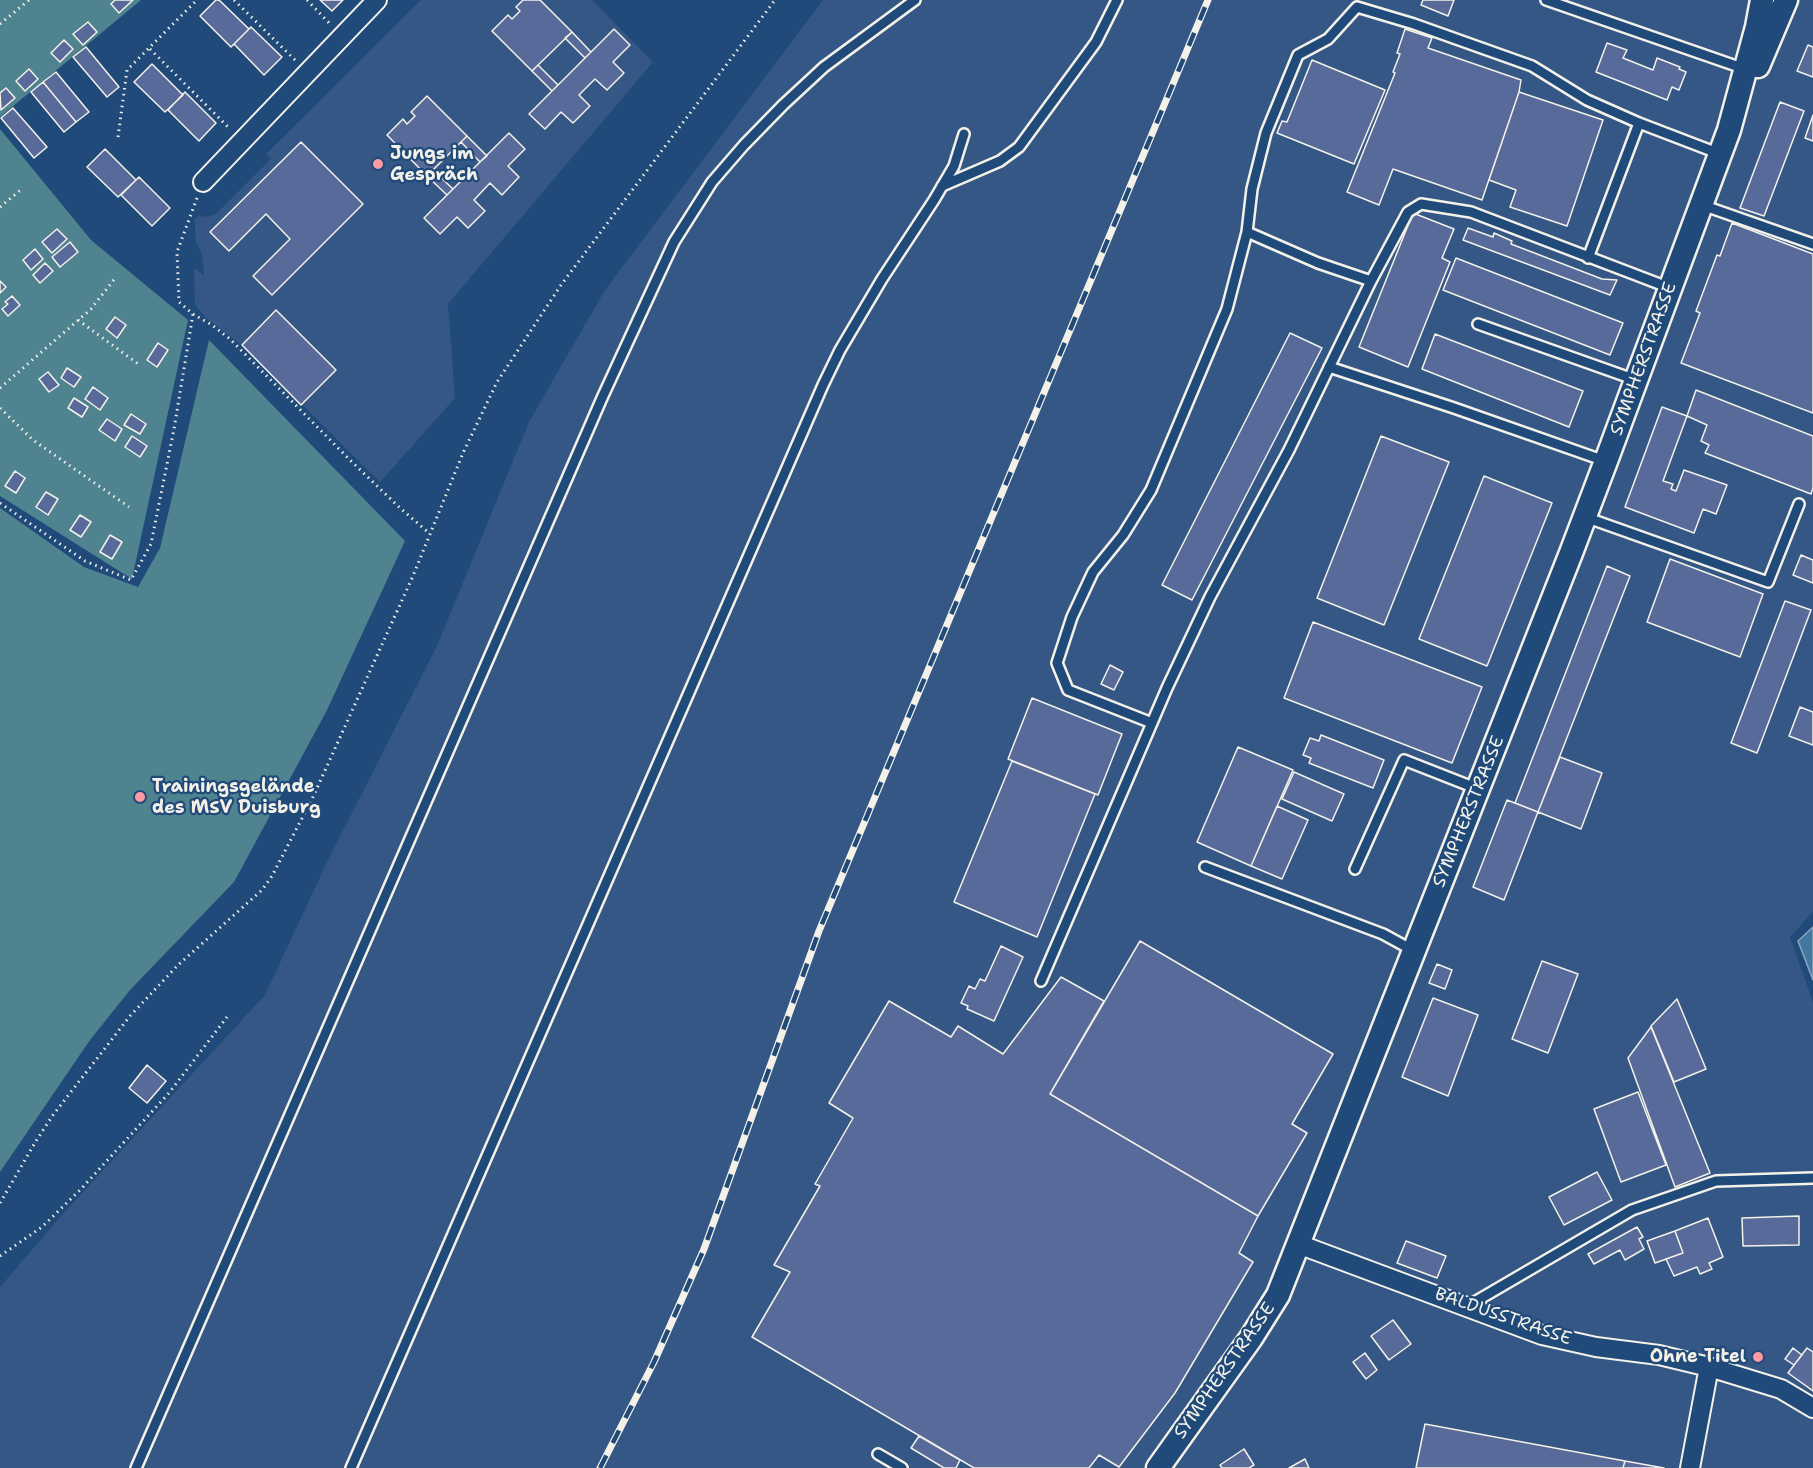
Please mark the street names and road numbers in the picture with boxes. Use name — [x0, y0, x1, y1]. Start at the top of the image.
street label: SYMPHERSTRASSE — [1606, 279, 1682, 439]
street label: SYMPHERSTRASSE — [1429, 733, 1509, 891]
street label: BALDUSSTRASSE — [1432, 1283, 1574, 1351]
street label: SYMPHERSTRASSE — [1170, 1299, 1280, 1443]

